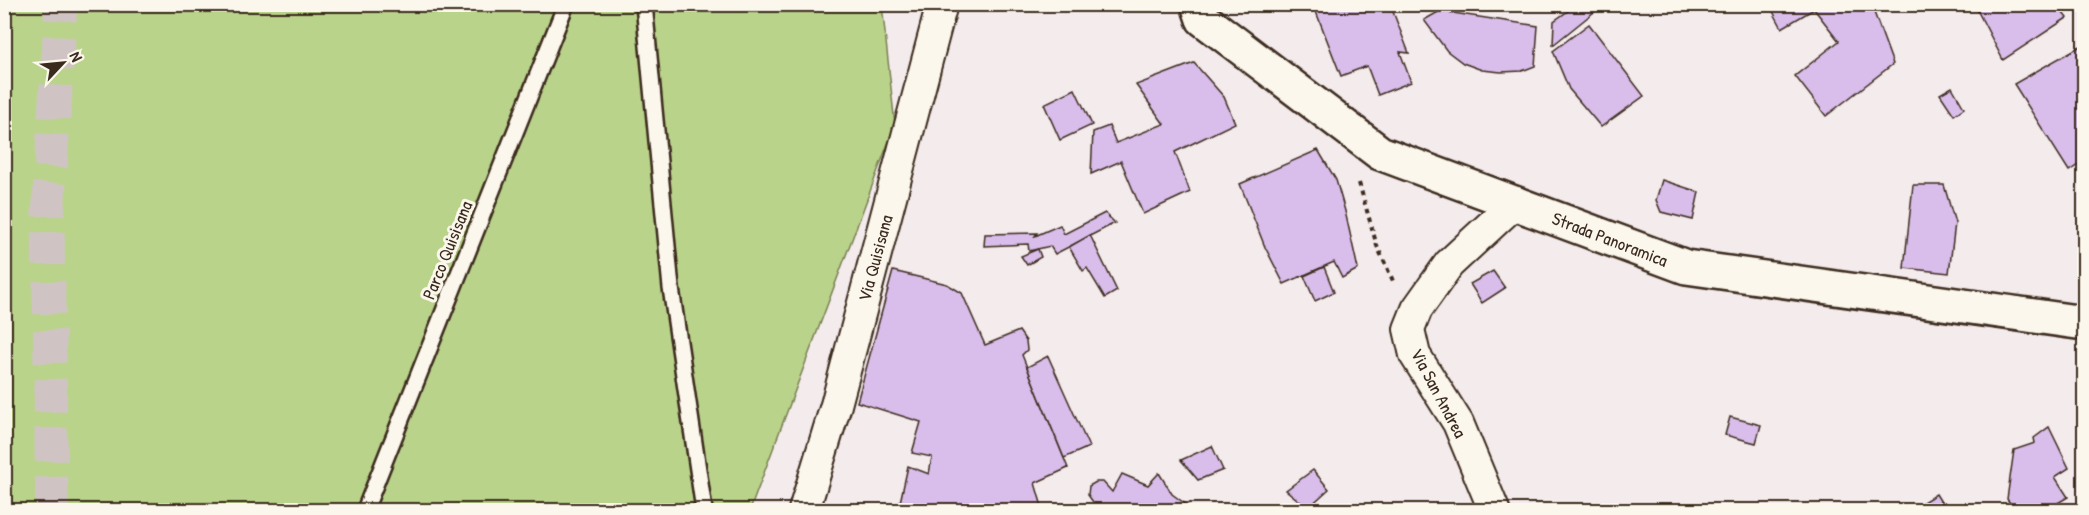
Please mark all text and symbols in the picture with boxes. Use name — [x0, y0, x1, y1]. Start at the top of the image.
north arrow — [33, 33, 93, 93]
text: N — [65, 48, 88, 66]
street label: Parco Quisisana — [416, 197, 478, 303]
street label: Strada Panoramica — [1549, 205, 1671, 273]
street label: Via Quisisana — [851, 212, 899, 304]
street label: Via San Andrea — [1405, 344, 1473, 442]

